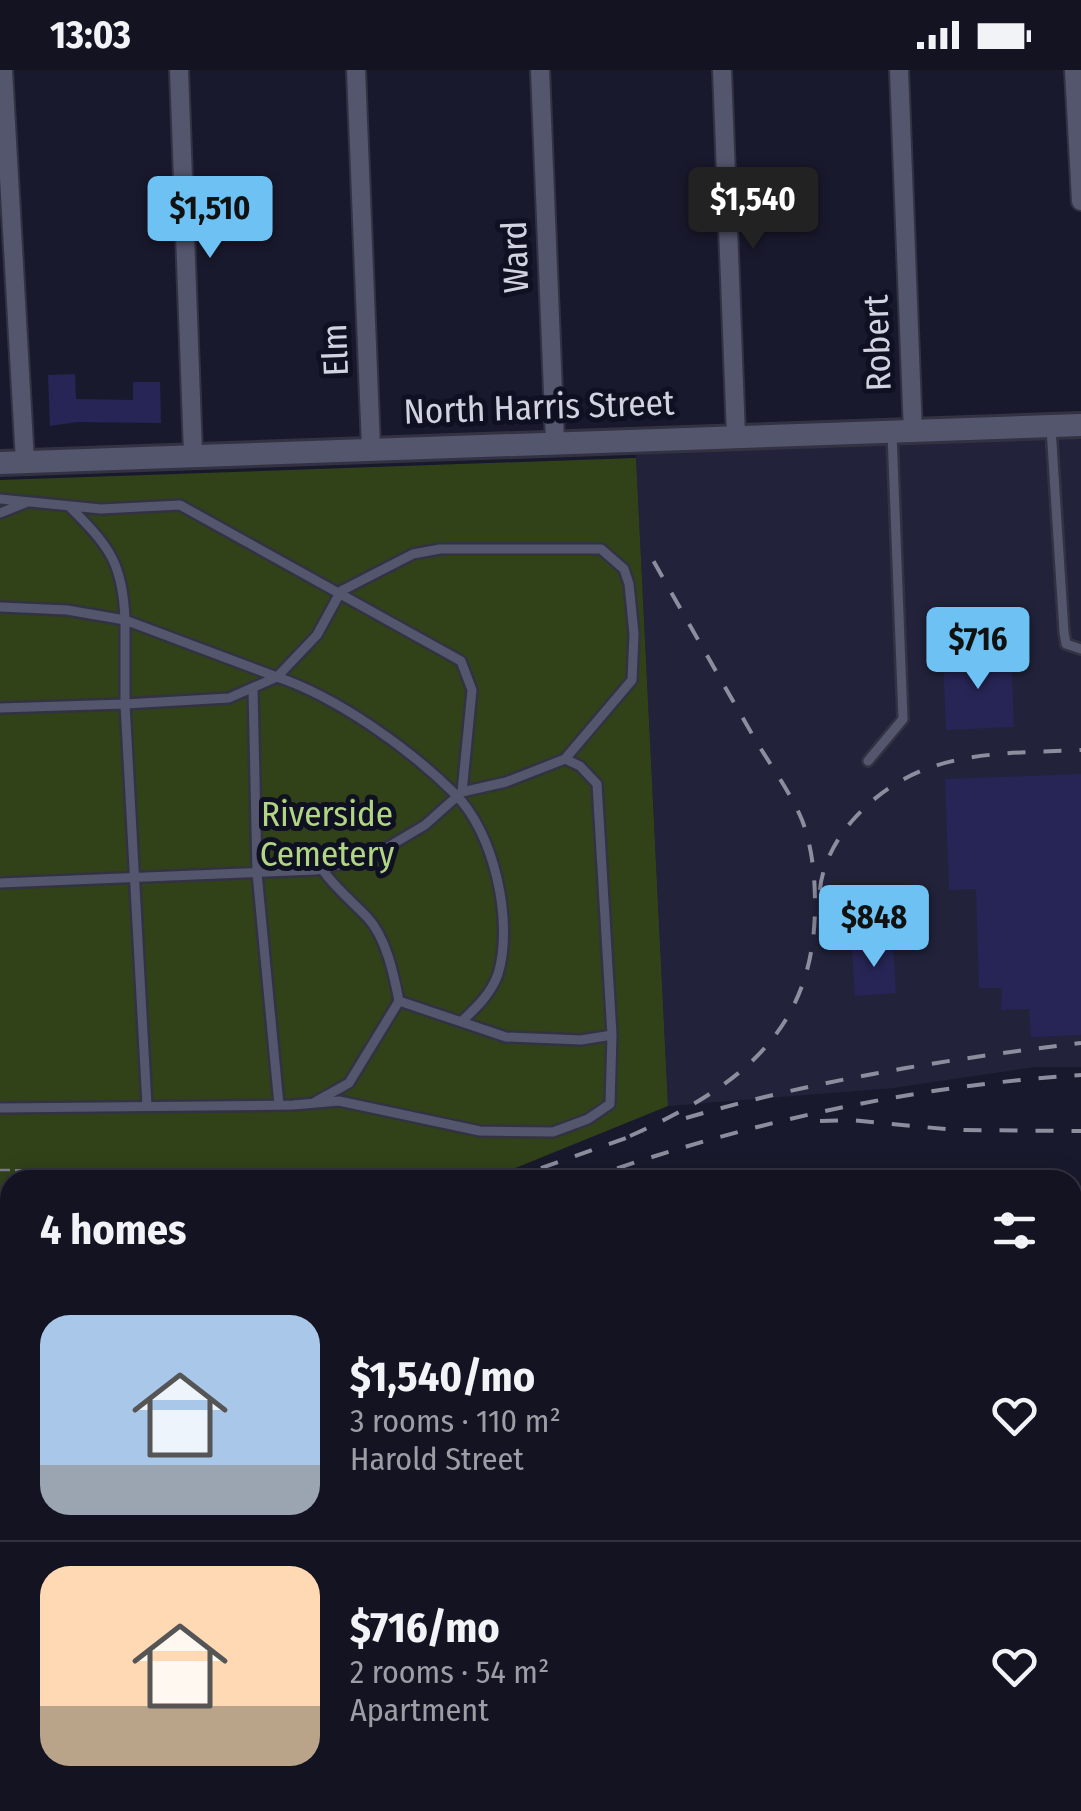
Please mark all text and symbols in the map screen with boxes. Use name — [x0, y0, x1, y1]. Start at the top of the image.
text: 13:03 — [50, 12, 131, 58]
pin: $1,540 — [672, 167, 834, 252]
pin: $1,510 — [129, 176, 291, 261]
text: $1,540 — [710, 180, 796, 218]
text: $1,510 — [170, 189, 250, 227]
street label: Ward — [493, 220, 537, 294]
street label: Robert — [854, 293, 900, 392]
street label: Elm — [313, 323, 357, 377]
street label: North Harris Street — [403, 381, 676, 433]
pin: $716 — [919, 607, 1037, 692]
text: $716 — [948, 620, 1008, 658]
park label: Riverside Cemetery — [260, 793, 395, 875]
pin: $848 — [815, 885, 933, 970]
text: $848 — [841, 898, 907, 936]
icon: filters — [987, 1203, 1042, 1258]
text: 4 homes — [40, 1205, 187, 1255]
text: $1,540/mo — [350, 1352, 535, 1402]
icon: home — [120, 1355, 240, 1475]
icon: heart — [987, 1388, 1042, 1443]
text: 3 rooms · 110 m² — [350, 1402, 561, 1440]
text: Harold Street — [350, 1440, 524, 1478]
text: $716/mo — [350, 1603, 500, 1653]
icon: home — [120, 1606, 240, 1726]
icon: heart — [987, 1639, 1042, 1694]
text: 2 rooms · 54 m² — [350, 1653, 549, 1691]
text: Apartment — [350, 1691, 489, 1729]

